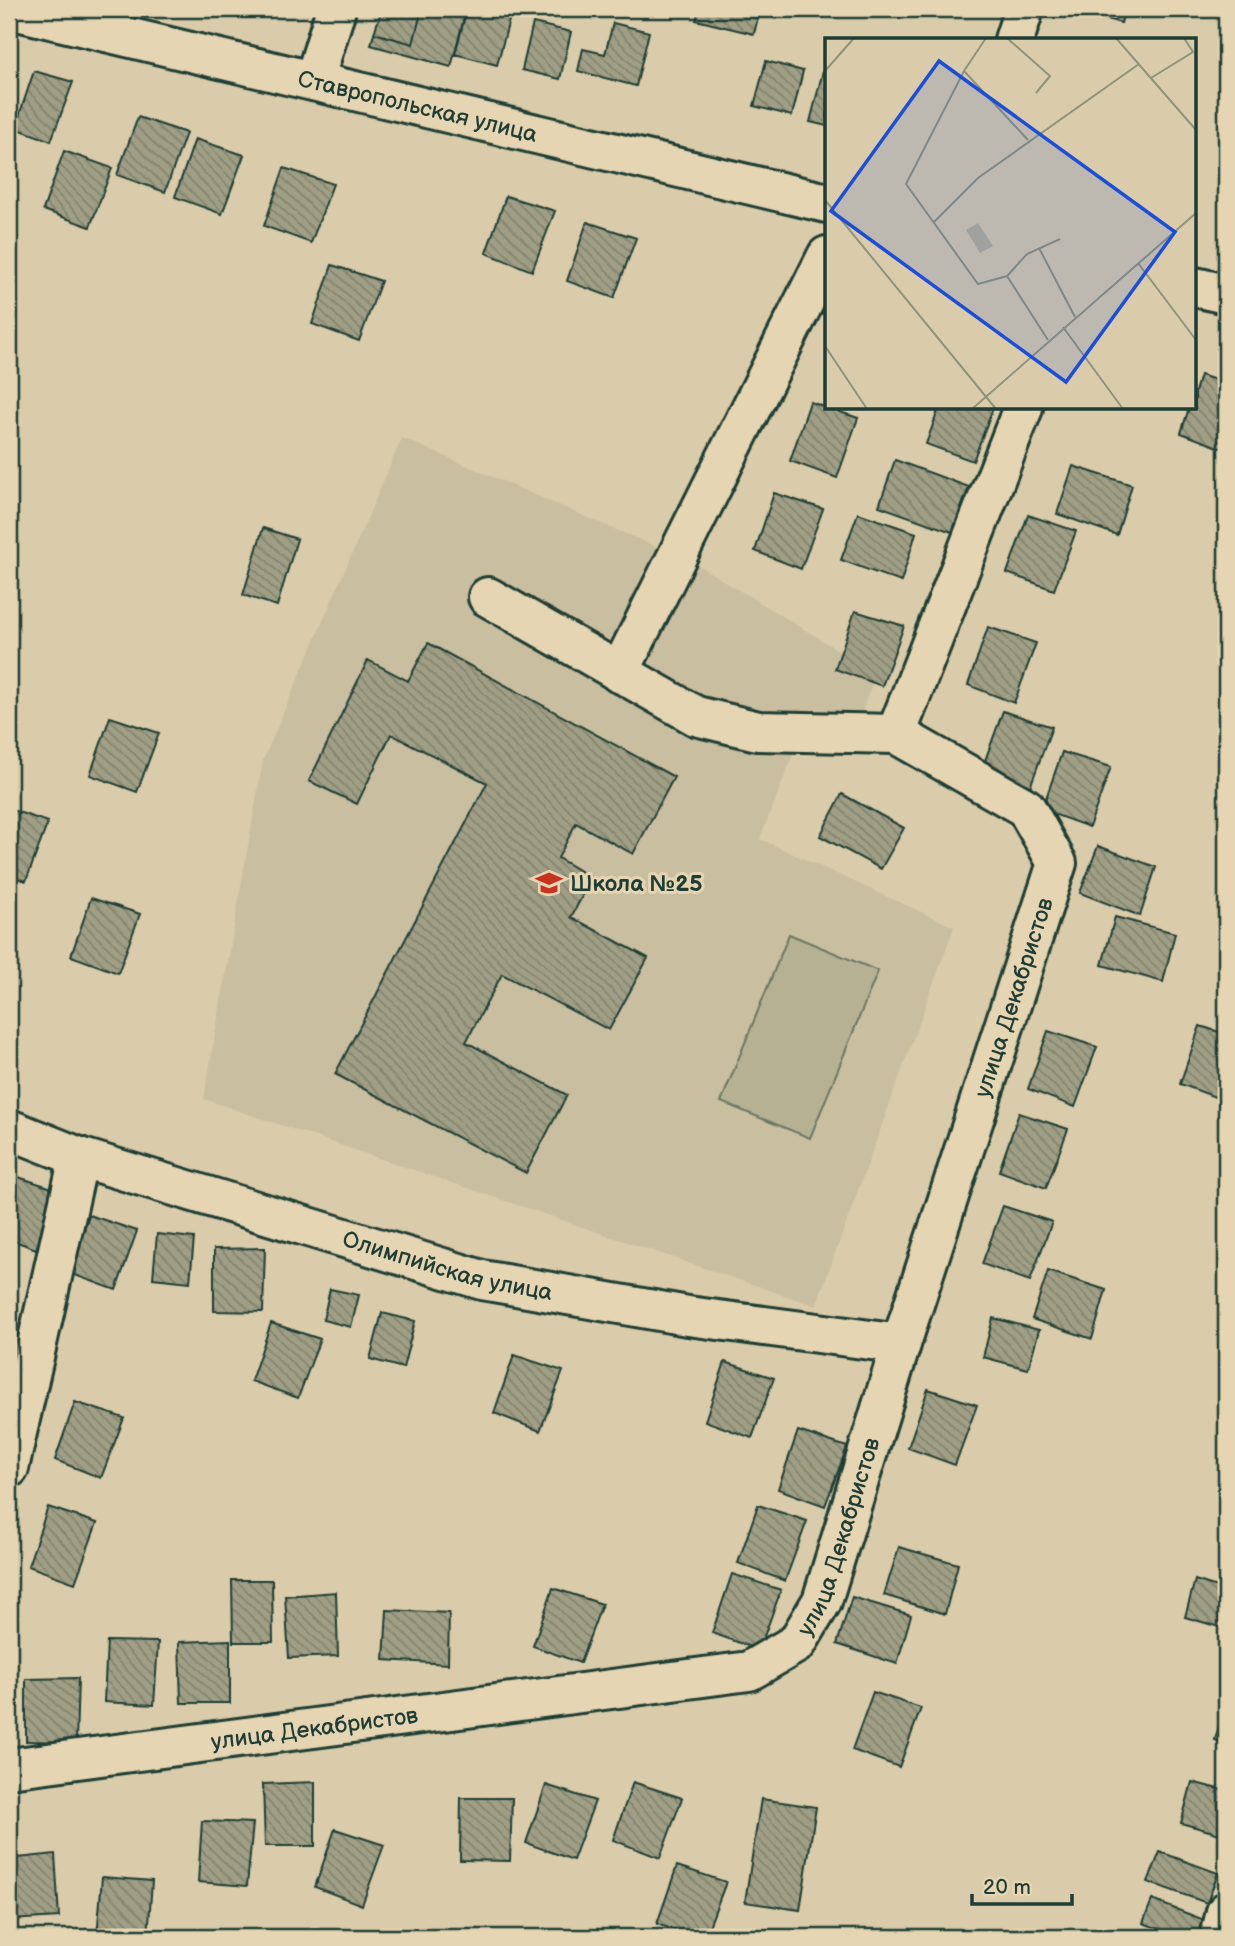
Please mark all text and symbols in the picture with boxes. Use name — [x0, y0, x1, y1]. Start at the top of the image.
inset map — [825, 38, 1196, 410]
street label: Ставропольская улица — [295, 65, 540, 149]
school or university icon: Школа №25 — [534, 868, 564, 898]
place label: Школа №25 — [570, 870, 702, 898]
street label: улица Декабристов — [969, 894, 1060, 1101]
street label: Олимпийская улица — [339, 1225, 555, 1307]
street label: улица Декабристов — [791, 1434, 886, 1641]
street label: улица Декабристов — [209, 1702, 420, 1756]
scale bar — [972, 1862, 1072, 1906]
text: 20 m — [983, 1875, 1031, 1900]

